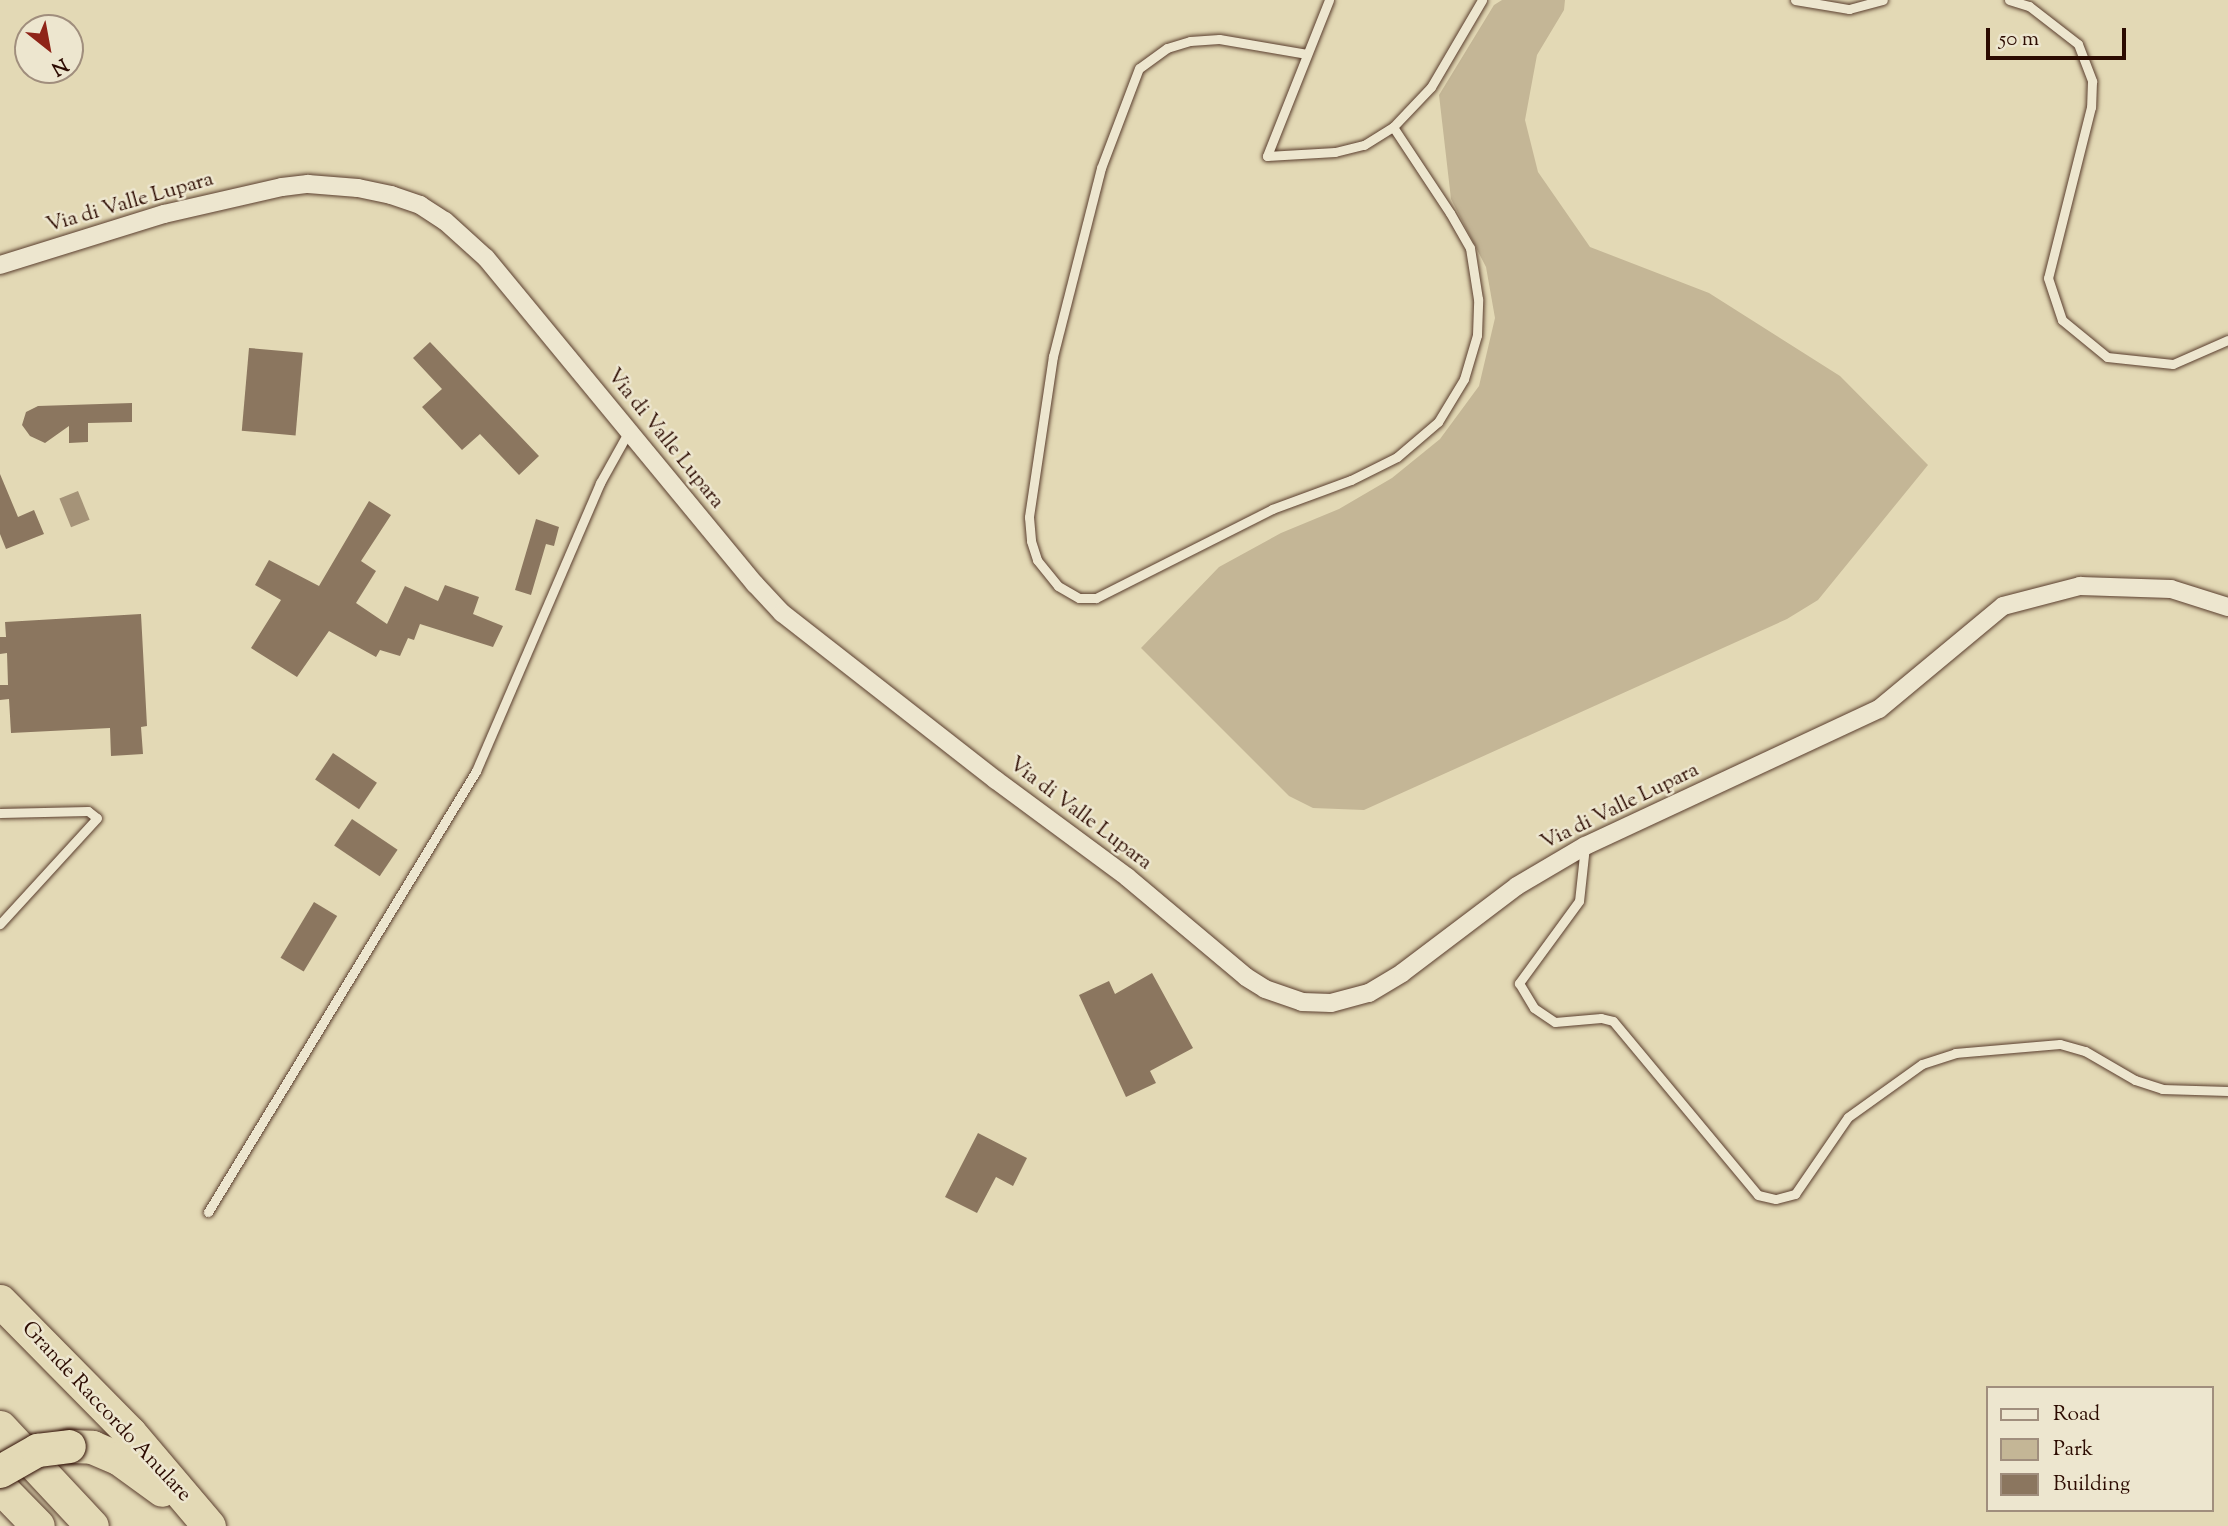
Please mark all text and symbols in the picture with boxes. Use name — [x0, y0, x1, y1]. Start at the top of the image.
north arrow — [14, 14, 84, 84]
scale bar — [1990, 14, 2130, 58]
text: 50 m — [1999, 25, 2039, 55]
text: N — [46, 50, 73, 81]
street label: Via di Valle Lupara — [44, 167, 216, 239]
street label: Via di Valle Lupara — [601, 364, 729, 514]
street label: Via di Valle Lupara — [1003, 752, 1157, 876]
street label: Via di Valle Lupara — [1537, 758, 1703, 856]
street label: Grande Raccordo Anulare — [16, 1317, 196, 1507]
legend — [1986, 1386, 2214, 1512]
text: Road — [2053, 1400, 2100, 1430]
text: Park — [2053, 1435, 2093, 1465]
text: Building — [2053, 1470, 2130, 1500]

